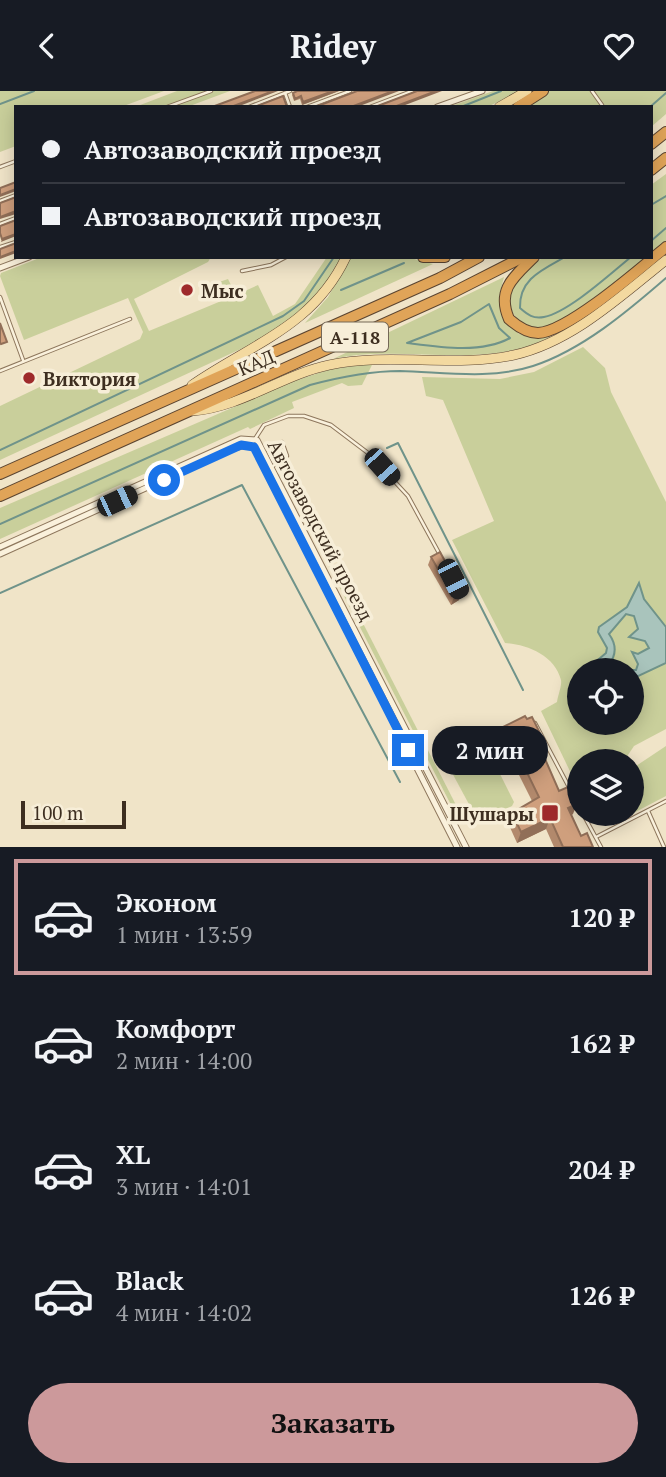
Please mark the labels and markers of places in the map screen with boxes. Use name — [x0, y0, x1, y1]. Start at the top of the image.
place label: Мыс — [201, 278, 244, 303]
marker: Мыс — [179, 282, 195, 298]
place label: Виктория — [43, 366, 136, 391]
marker: Виктория — [21, 370, 37, 386]
place label: Шушары — [450, 801, 534, 826]
marker: Шушары — [540, 803, 560, 823]

